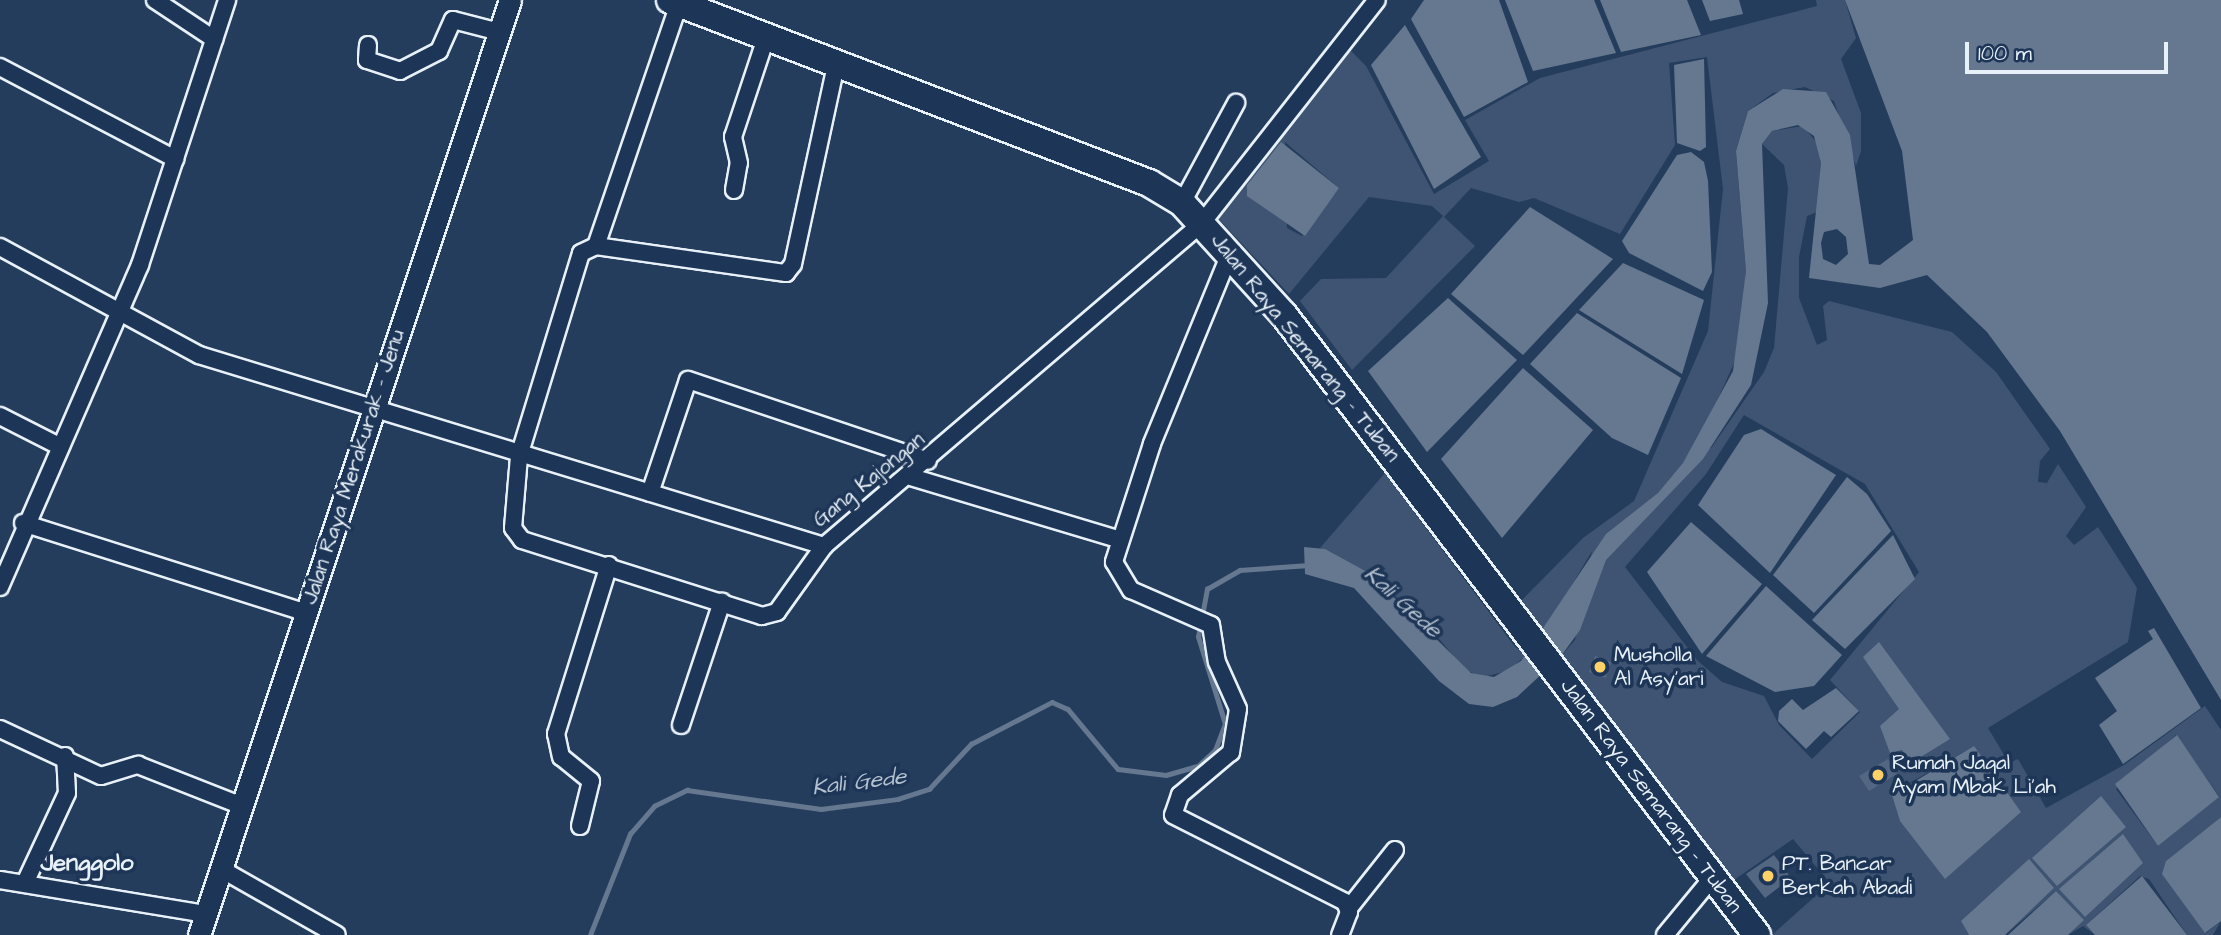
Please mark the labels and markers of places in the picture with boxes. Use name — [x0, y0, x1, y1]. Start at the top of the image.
place label: Musholla Al Asy'ari — [1614, 642, 1704, 692]
marker: Musholla Al Asy'ari — [1592, 659, 1608, 675]
place label: Rumah Jagal Ayam Mbak Li'ah — [1892, 750, 2056, 800]
marker: Rumah Jagal Ayam Mbak Li'ah — [1870, 767, 1886, 783]
place label: PT. Bancar Berkah Abadi — [1782, 851, 1912, 901]
marker: PT. Bancar Berkah Abadi — [1760, 868, 1776, 884]

